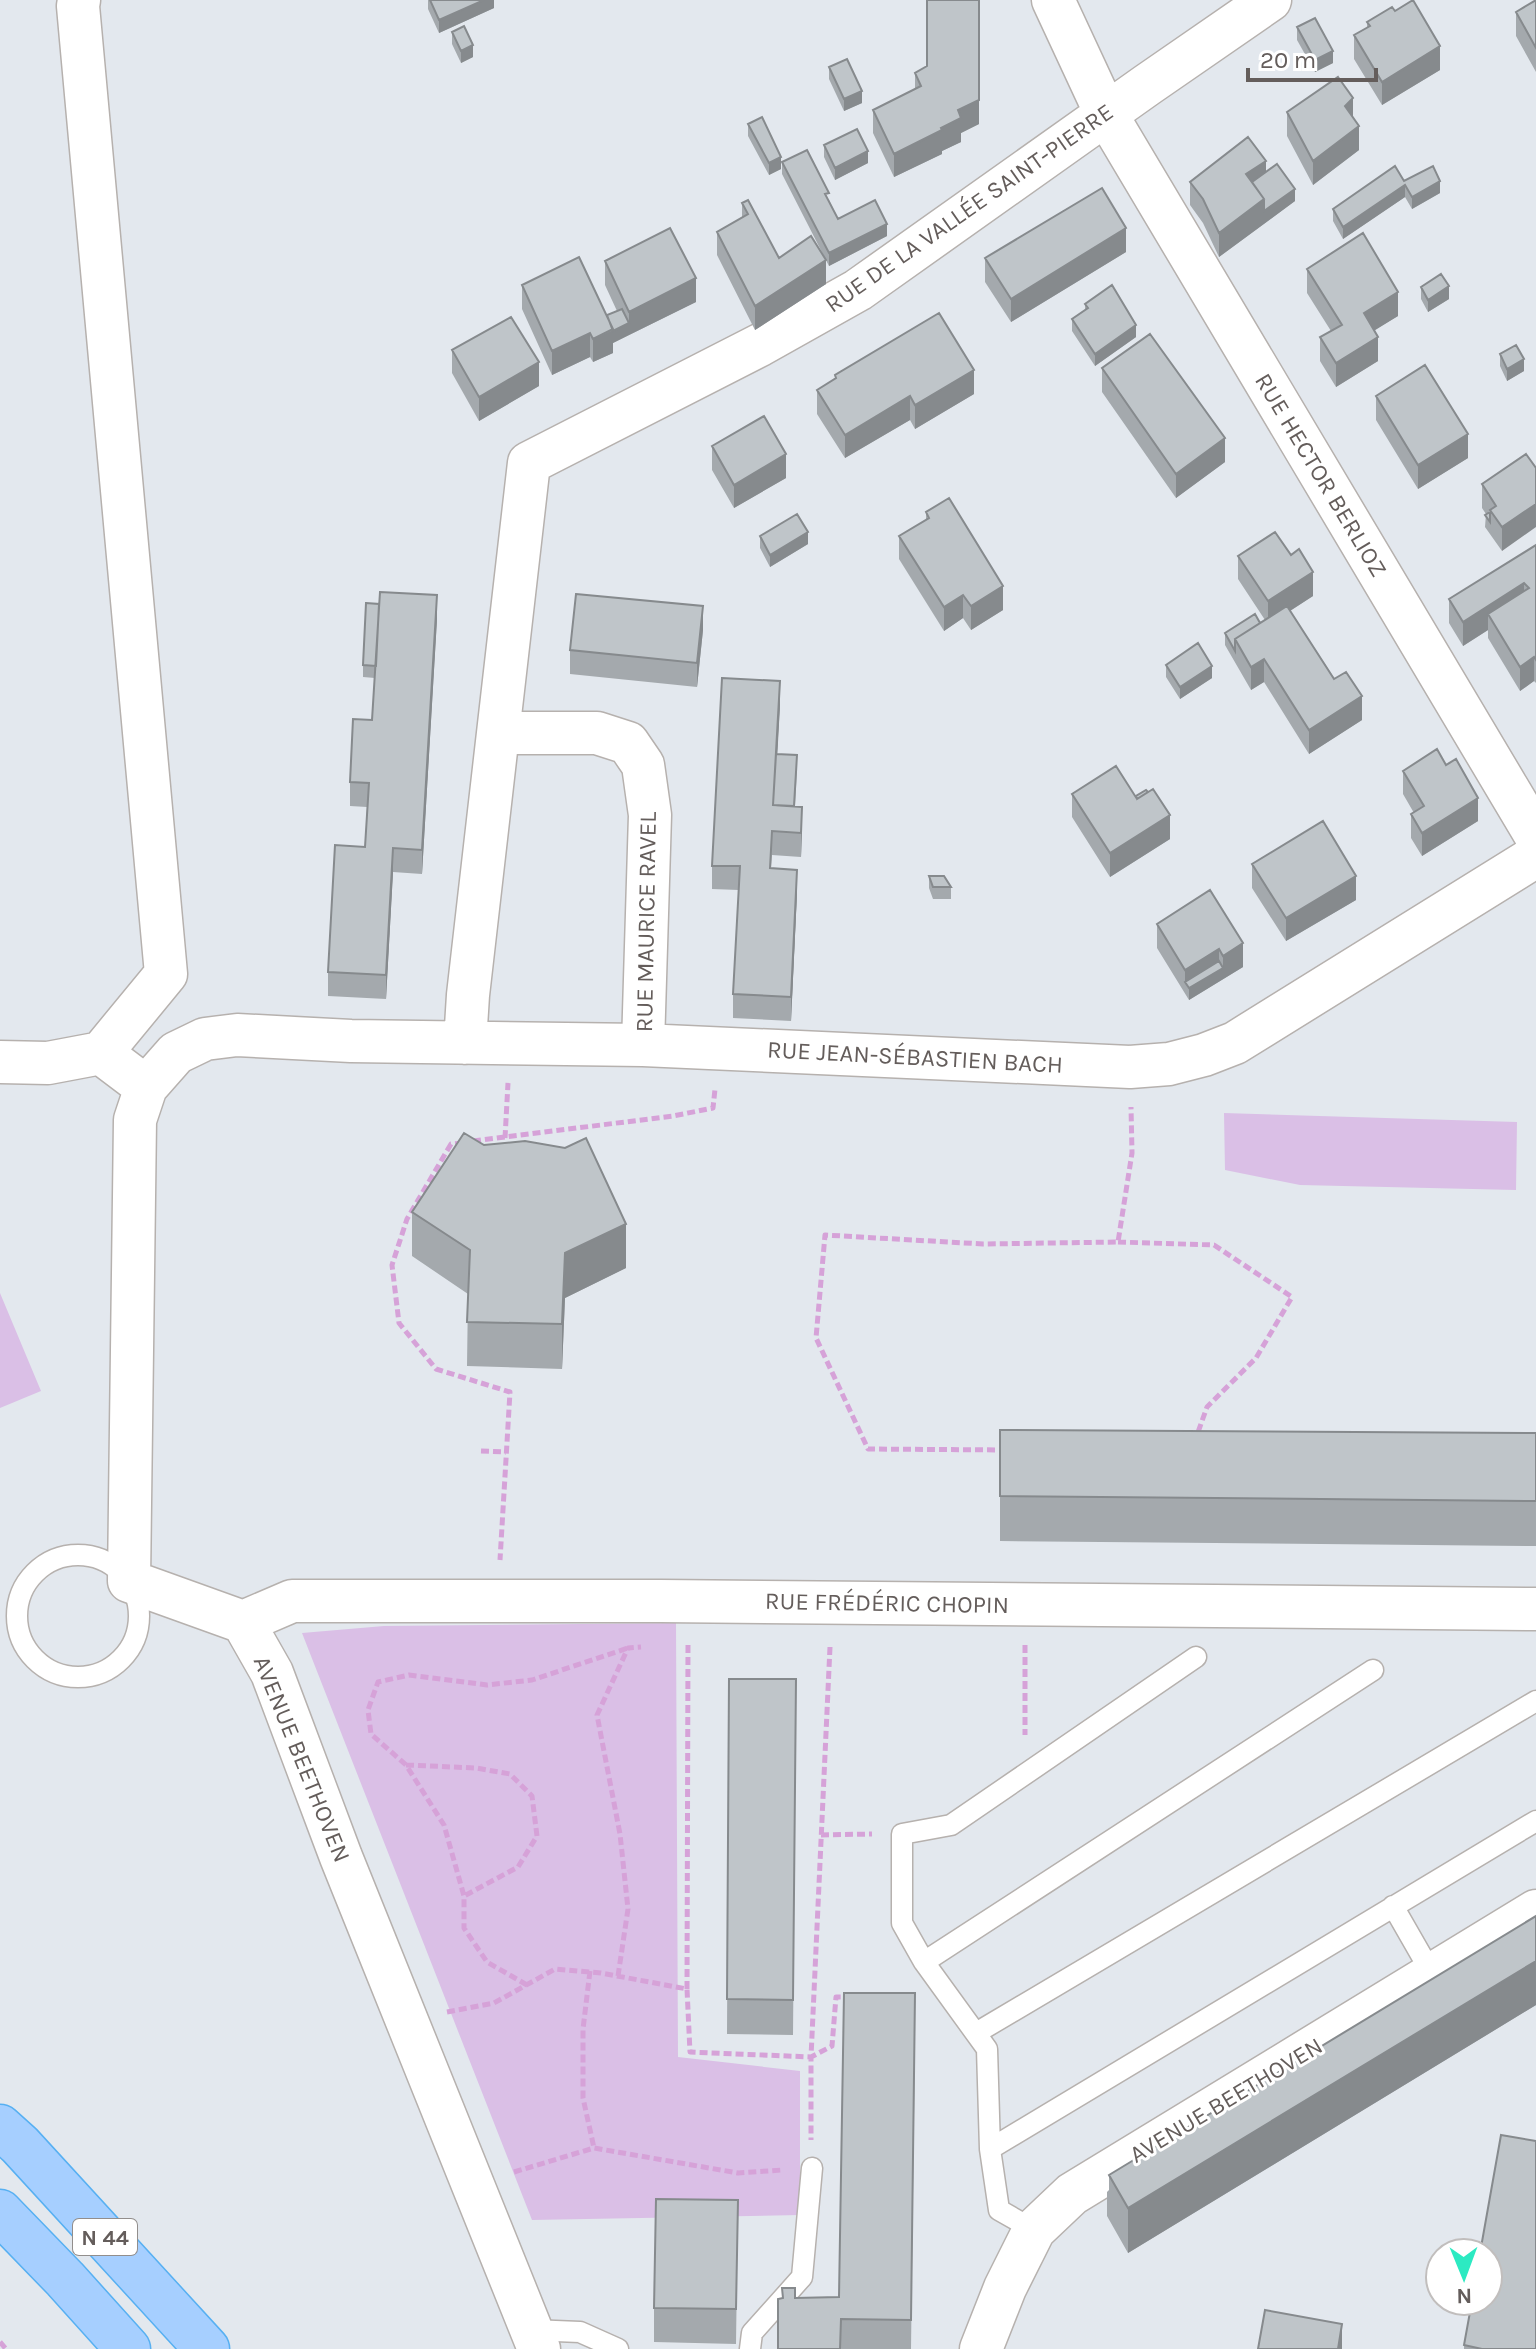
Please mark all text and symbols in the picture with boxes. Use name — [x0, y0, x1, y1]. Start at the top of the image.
scale bar — [1248, 32, 1376, 82]
text: 20 m — [1260, 46, 1316, 74]
street label: RUE DE LA VALLÉE SAINT-PIERRE — [819, 97, 1118, 318]
street label: RUE HECTOR BERLIOZ — [1249, 368, 1393, 582]
street label: RUE MAURICE RAVEL — [630, 811, 662, 1033]
street label: RUE JEAN-SÉBASTIEN BACH — [766, 1034, 1064, 1079]
street label: RUE FRÉDÉRIC CHOPIN — [765, 1586, 1009, 1619]
street label: AVENUE BEETHOVEN — [248, 1652, 356, 1866]
street label: AVENUE BEETHOVEN — [1124, 2031, 1328, 2169]
road number: N 44 — [73, 2219, 137, 2255]
north arrow — [1424, 2237, 1504, 2317]
text: N — [1456, 2283, 1472, 2309]

